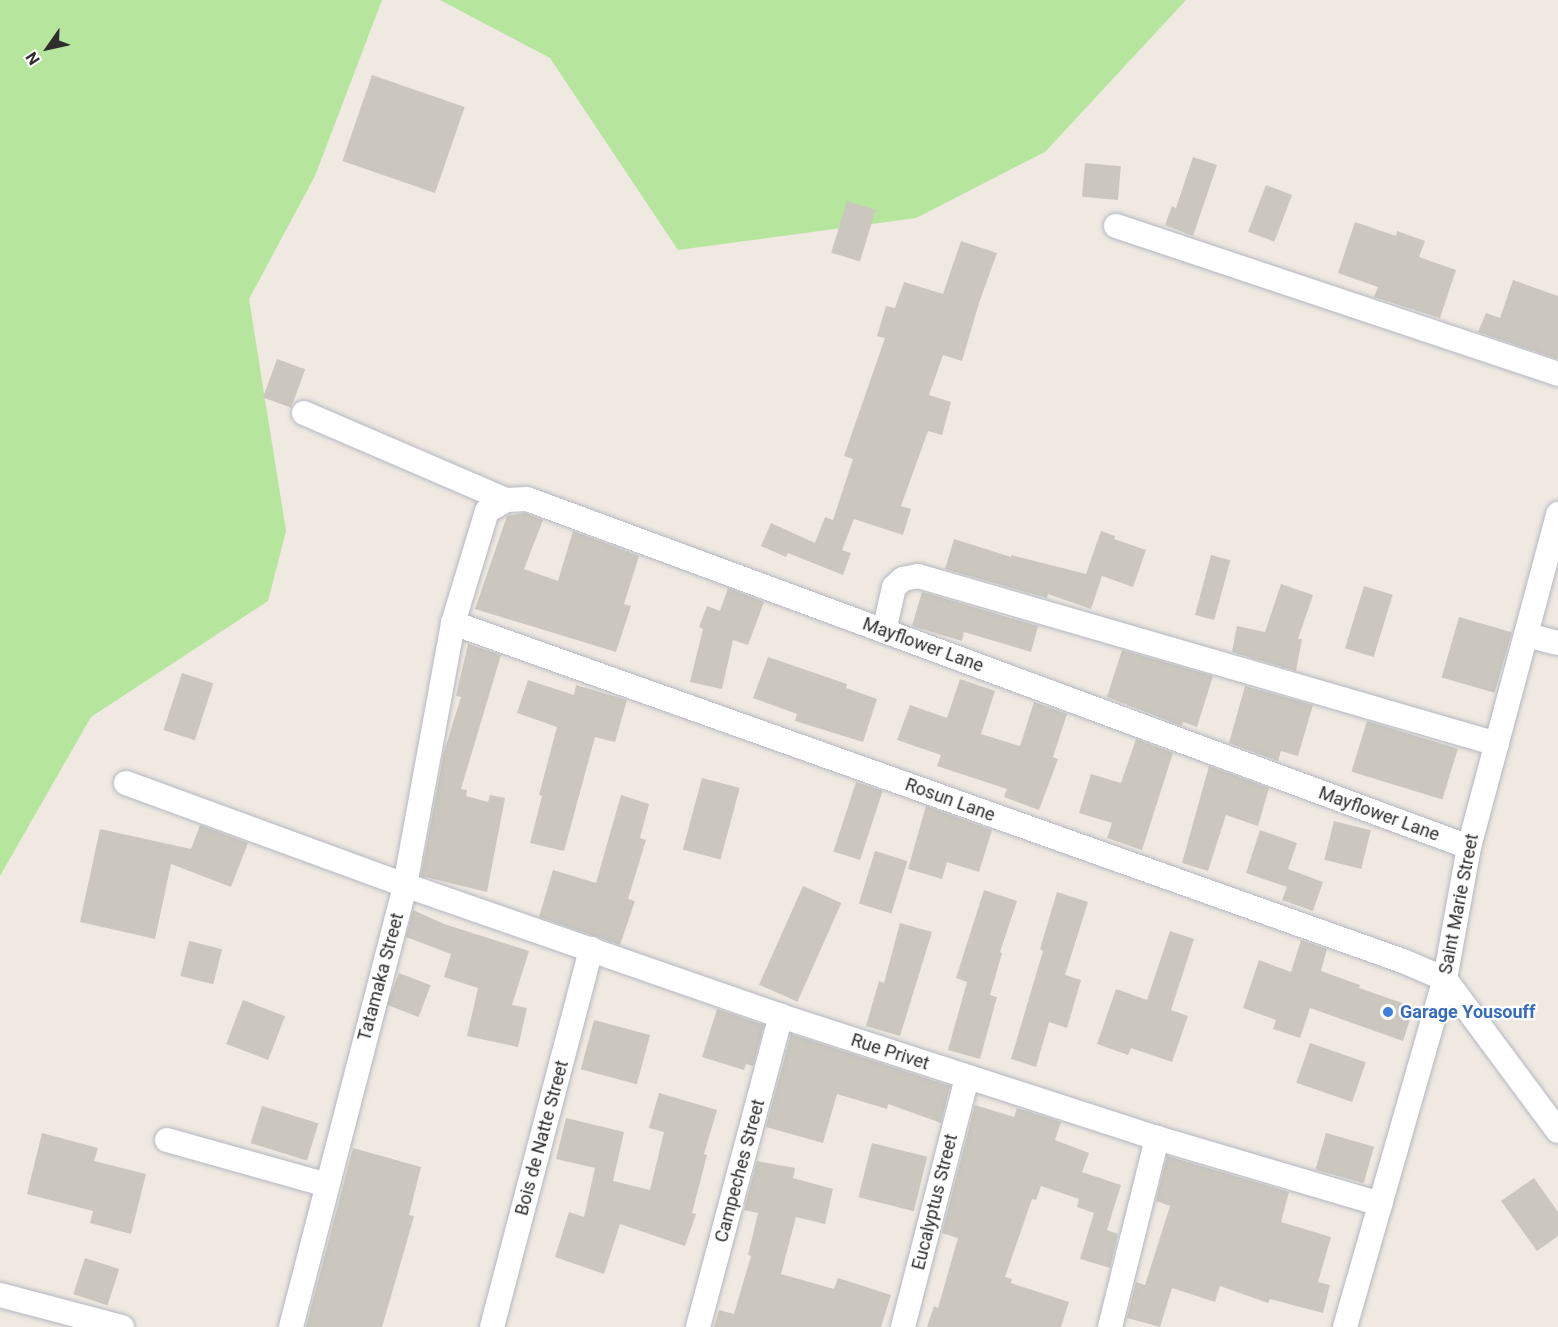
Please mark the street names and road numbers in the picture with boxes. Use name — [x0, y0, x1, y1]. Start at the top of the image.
street label: Mayflower Lane — [860, 613, 986, 677]
street label: Rosun Lane — [902, 774, 998, 826]
street label: Mayflower Lane — [1316, 782, 1442, 846]
street label: Saint Marie Street — [1435, 832, 1483, 976]
street label: Tatamaka Street — [354, 911, 408, 1043]
street label: Rue Privet — [848, 1029, 932, 1075]
street label: Bois de Natte Street — [511, 1058, 573, 1218]
street label: Campeches Street — [711, 1097, 769, 1245]
street label: Eucalyptus Street — [908, 1132, 962, 1272]

